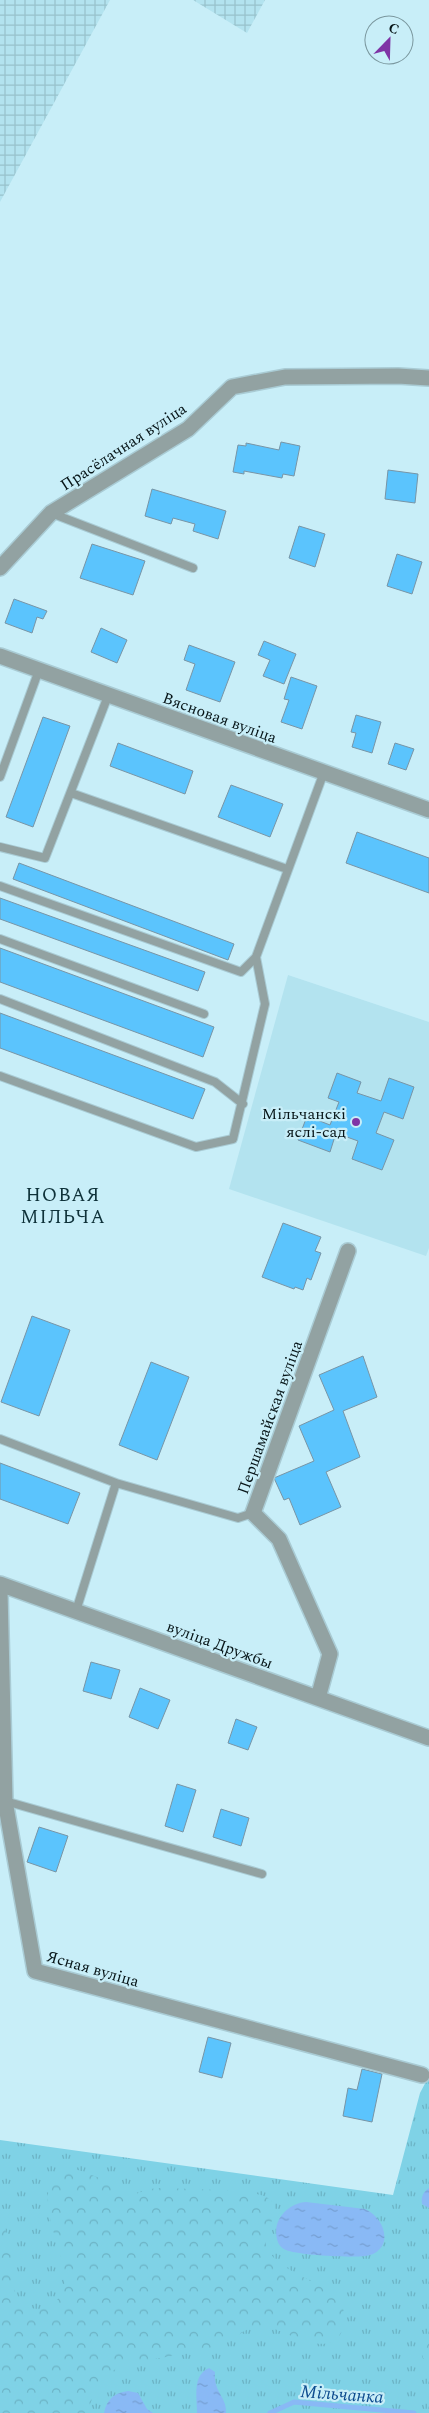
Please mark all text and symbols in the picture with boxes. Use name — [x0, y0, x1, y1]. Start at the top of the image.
north arrow — [364, 15, 414, 65]
text: С — [385, 17, 403, 40]
street label: Прасёлачная вуліца — [56, 397, 192, 497]
street label: Вясновая вуліца — [159, 686, 280, 750]
place label: Мільчанскі яслі-сад — [262, 1102, 346, 1144]
marker: Мільчанскі яслі-сад — [350, 1116, 362, 1128]
district label: НОВАЯ МІЛЬЧА — [20, 1181, 106, 1232]
street label: Першамайская вуліца — [231, 1337, 309, 1498]
street label: вуліца Дружбы — [163, 1615, 276, 1675]
street label: Ясная вуліца — [44, 1944, 142, 1994]
water label: Мільчанка — [299, 2378, 385, 2411]

